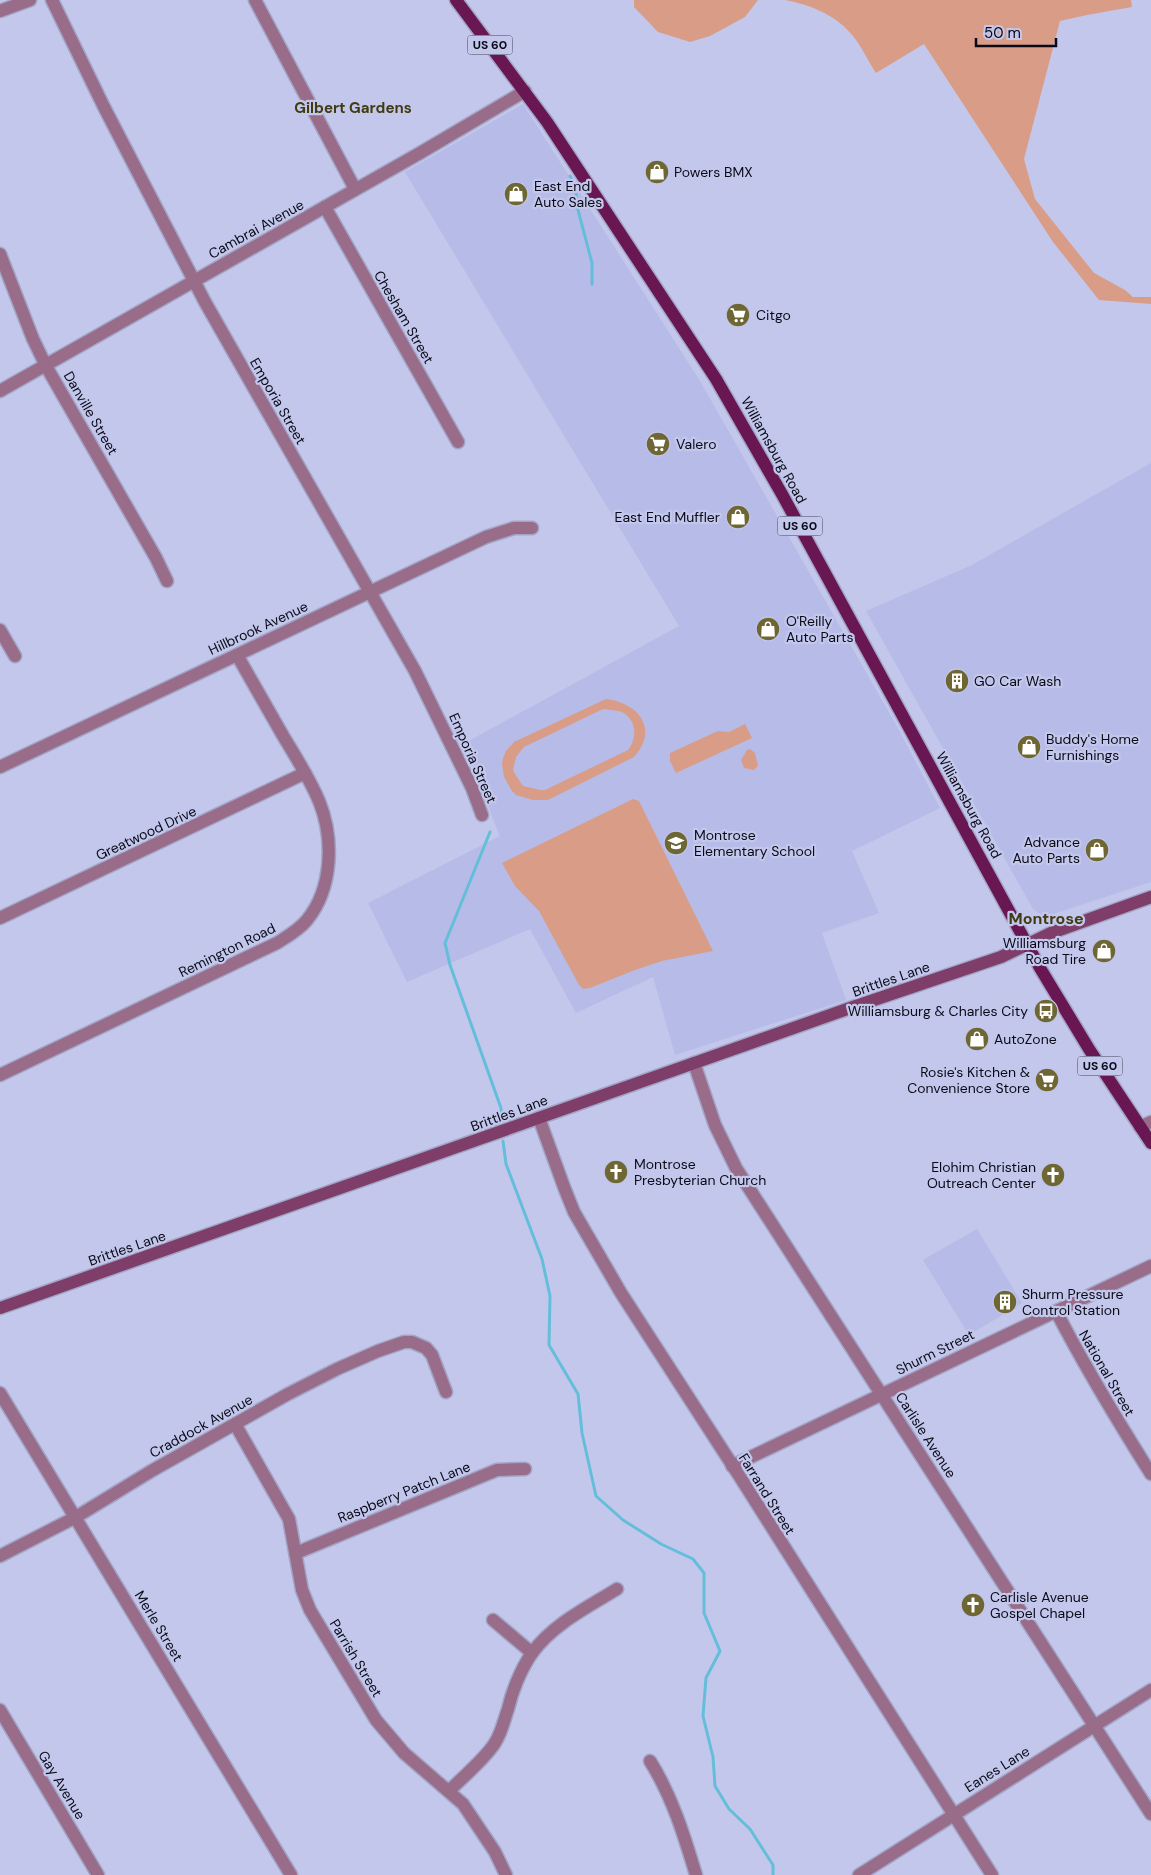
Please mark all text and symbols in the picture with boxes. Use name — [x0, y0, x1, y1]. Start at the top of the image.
scale bar — [976, 15, 1056, 47]
text: 50 m — [984, 23, 1021, 43]
road number: US 60 — [468, 36, 512, 54]
district label: Gilbert Gardens — [294, 98, 412, 118]
shop icon: Powers BMX — [644, 159, 670, 185]
place label: Powers BMX — [674, 163, 753, 181]
place label: East End Auto Sales — [534, 177, 602, 211]
shop icon: East End Auto Sales — [503, 181, 529, 207]
street label: Cambrai Avenue — [205, 195, 307, 263]
street label: Chesham Street — [370, 267, 438, 367]
supermarket icon: Citgo — [725, 302, 751, 328]
place label: Citgo — [756, 306, 791, 324]
street label: Emporia Street — [246, 354, 310, 448]
street label: Danville Street — [60, 368, 122, 458]
street label: Williamsburg Road — [737, 393, 811, 507]
supermarket icon: Valero — [645, 431, 671, 457]
place label: Valero — [676, 435, 717, 453]
shop icon: East End Muffler — [725, 504, 751, 530]
place label: East End Muffler — [615, 508, 720, 526]
road number: US 60 — [778, 516, 822, 536]
street label: Hillbrook Avenue — [205, 597, 311, 659]
place label: O'Reilly Auto Parts — [786, 612, 854, 646]
shop icon: O'Reilly Auto Parts — [755, 616, 781, 642]
building icon: GO Car Wash — [944, 668, 970, 694]
place label: GO Car Wash — [974, 672, 1061, 690]
street label: Emporia Street — [445, 710, 501, 806]
place label: Buddy's Home Furnishings — [1046, 730, 1139, 764]
shop icon: Buddy's Home Furnishings — [1016, 734, 1042, 760]
street label: Williamsburg Road — [932, 748, 1006, 862]
street label: Greatwood Drive — [93, 802, 199, 864]
place label: Montrose Elementary School — [694, 826, 815, 860]
school or university icon: Montrose Elementary School — [663, 830, 689, 856]
place label: Advance Auto Parts — [1012, 833, 1080, 867]
shop icon: Advance Auto Parts — [1084, 837, 1110, 863]
district label: Montrose — [1008, 908, 1084, 929]
street label: Remington Road — [176, 919, 278, 981]
place label: Williamsburg Road Tire — [1003, 934, 1086, 968]
shop icon: Williamsburg Road Tire — [1091, 938, 1117, 964]
street label: Brittles Lane — [850, 957, 932, 1001]
bus stop icon: Williamsburg & Charles City — [1033, 998, 1059, 1024]
place label: Williamsburg & Charles City — [848, 1002, 1028, 1020]
shop icon: AutoZone — [964, 1026, 990, 1052]
place label: AutoZone — [994, 1030, 1057, 1048]
road number: US 60 — [1078, 1056, 1122, 1076]
place label: Rosie's Kitchen & Convenience Store — [907, 1063, 1030, 1097]
supermarket icon: Rosie's Kitchen & Convenience Store — [1034, 1067, 1060, 1093]
street label: Brittles Lane — [468, 1091, 550, 1135]
place label: Montrose Presbyterian Church — [634, 1155, 766, 1189]
place label: Elohim Christian Outreach Center — [927, 1158, 1036, 1192]
church icon: Montrose Presbyterian Church — [603, 1159, 629, 1185]
church icon: Elohim Christian Outreach Center — [1040, 1162, 1066, 1188]
street label: Brittles Lane — [86, 1226, 168, 1270]
place label: Shurm Pressure Control Station — [1022, 1285, 1124, 1319]
building icon: Shurm Pressure Control Station — [992, 1289, 1018, 1315]
street label: Shurm Street — [893, 1325, 977, 1379]
street label: National Street — [1075, 1327, 1139, 1419]
street label: Carlisle Avenue — [892, 1389, 960, 1481]
street label: Craddock Avenue — [146, 1390, 256, 1462]
street label: Farrand Street — [735, 1450, 799, 1538]
street label: Raspberry Patch Lane — [335, 1457, 473, 1527]
street label: Merle Street — [131, 1587, 187, 1665]
place label: Carlisle Avenue Gospel Chapel — [990, 1588, 1089, 1622]
church icon: Carlisle Avenue Gospel Chapel — [960, 1592, 986, 1618]
street label: Parrish Street — [326, 1616, 386, 1700]
street label: Eanes Lane — [961, 1742, 1033, 1796]
street label: Gay Avenue — [34, 1747, 90, 1823]

